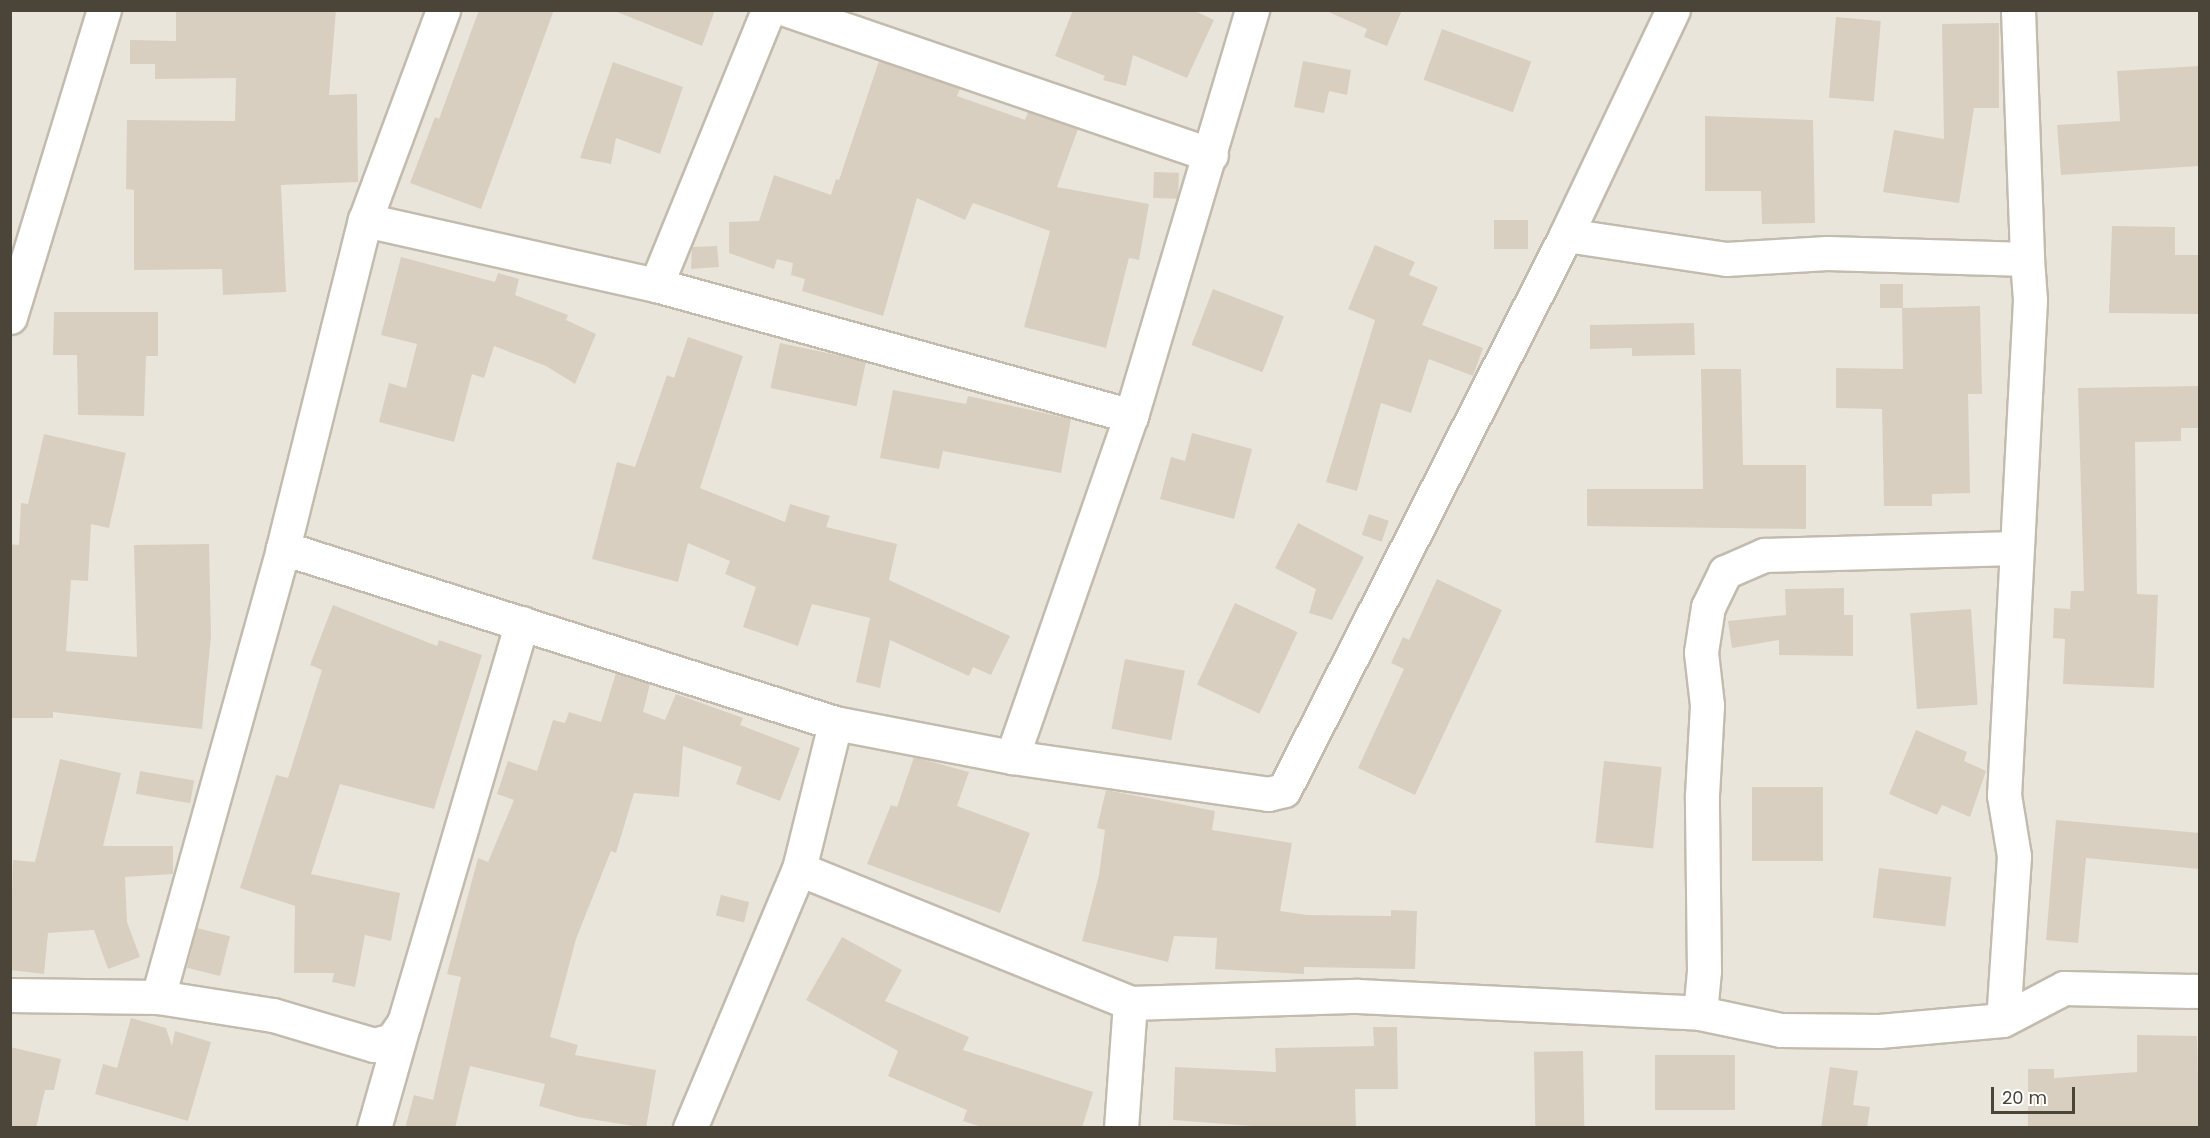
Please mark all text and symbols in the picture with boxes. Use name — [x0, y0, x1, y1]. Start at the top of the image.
scale bar — [1994, 1075, 2078, 1113]
text: 20 m — [2002, 1085, 2047, 1110]

